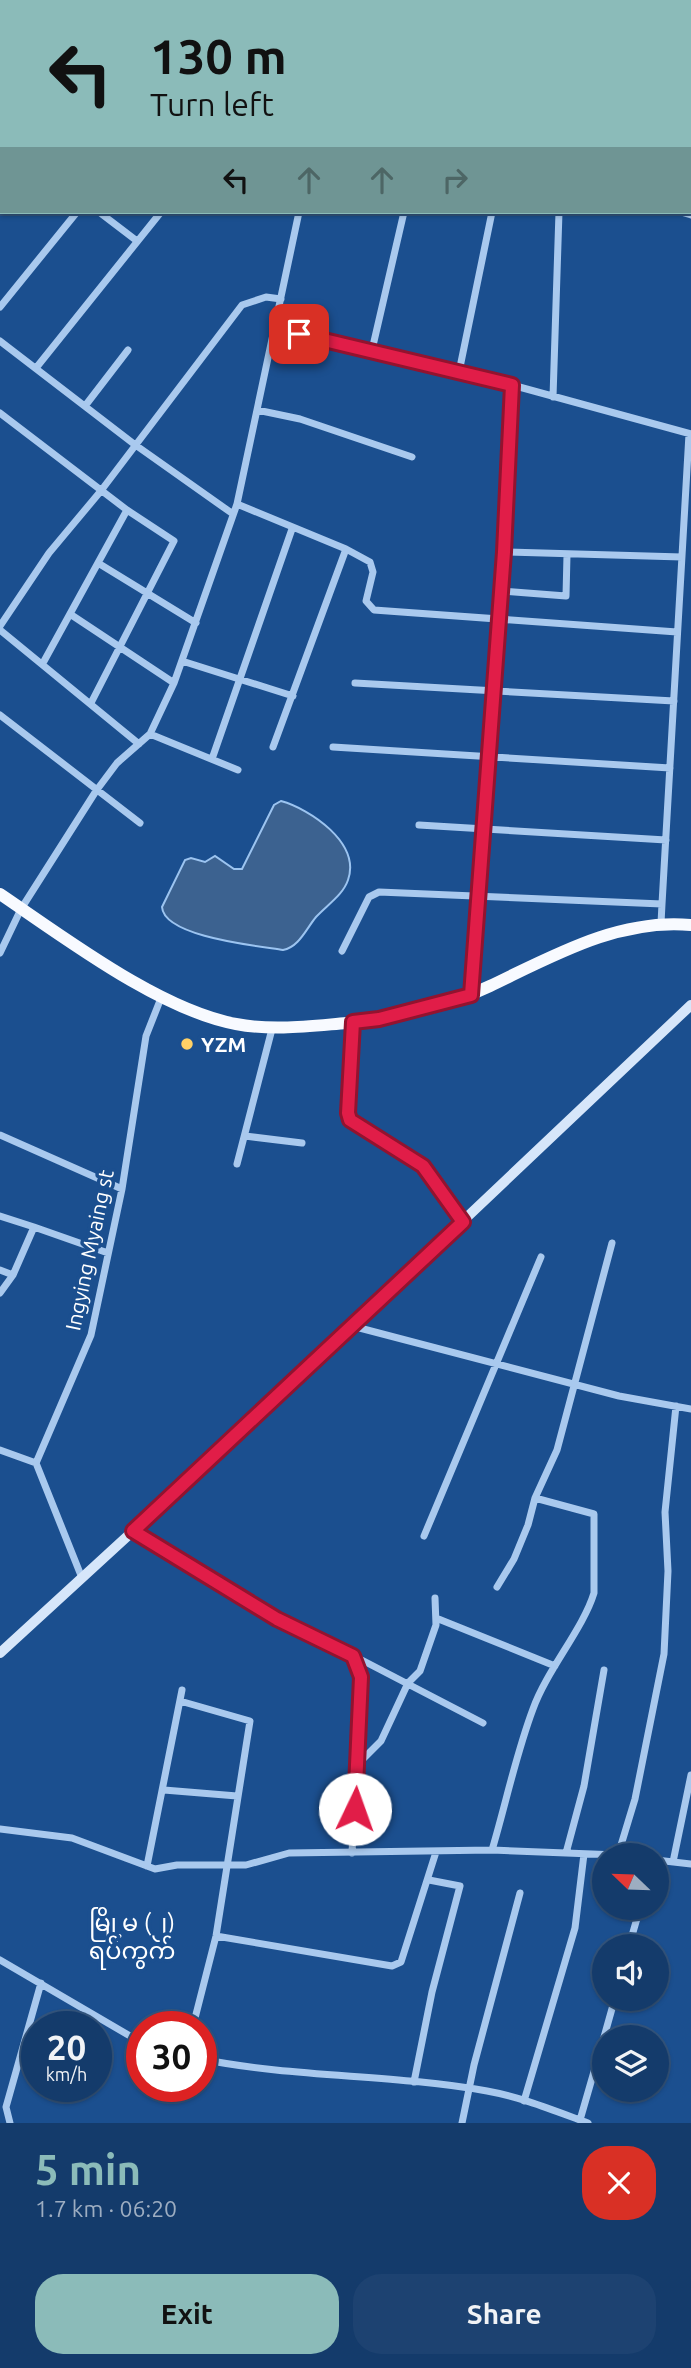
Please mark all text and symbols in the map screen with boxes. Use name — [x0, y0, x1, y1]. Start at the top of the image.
icon: left — [35, 28, 126, 119]
text: 130 m — [150, 28, 287, 83]
text: Turn left — [150, 86, 274, 122]
icon: left — [217, 161, 255, 199]
icon: ahead — [290, 161, 328, 199]
icon: ahead — [363, 161, 401, 199]
icon: right — [436, 161, 474, 199]
pin — [269, 304, 329, 364]
icon: arrive — [280, 315, 318, 353]
place label: YZM — [201, 1032, 246, 1056]
marker: YZM — [179, 1036, 195, 1052]
street label: Ingying Myaing st — [60, 1167, 118, 1333]
position arrow — [318, 1772, 392, 1846]
north arrow — [592, 1843, 668, 1920]
map controls — [592, 1843, 669, 2102]
district label: မြို့မ (၂) ရပ်ကွက် — [89, 1907, 175, 1970]
button: sound — [592, 1934, 669, 2011]
speed limit sign: 30 — [126, 2011, 217, 2102]
button: layers — [592, 2025, 669, 2102]
text: 20 — [47, 2027, 86, 2067]
text: km/h — [46, 2064, 87, 2084]
text: 5 min — [35, 2146, 141, 2193]
button: close — [582, 2146, 656, 2220]
text: 1.7 km · 06:20 — [35, 2196, 177, 2221]
button: Exit — [35, 2274, 339, 2354]
button: Share — [353, 2274, 656, 2354]

